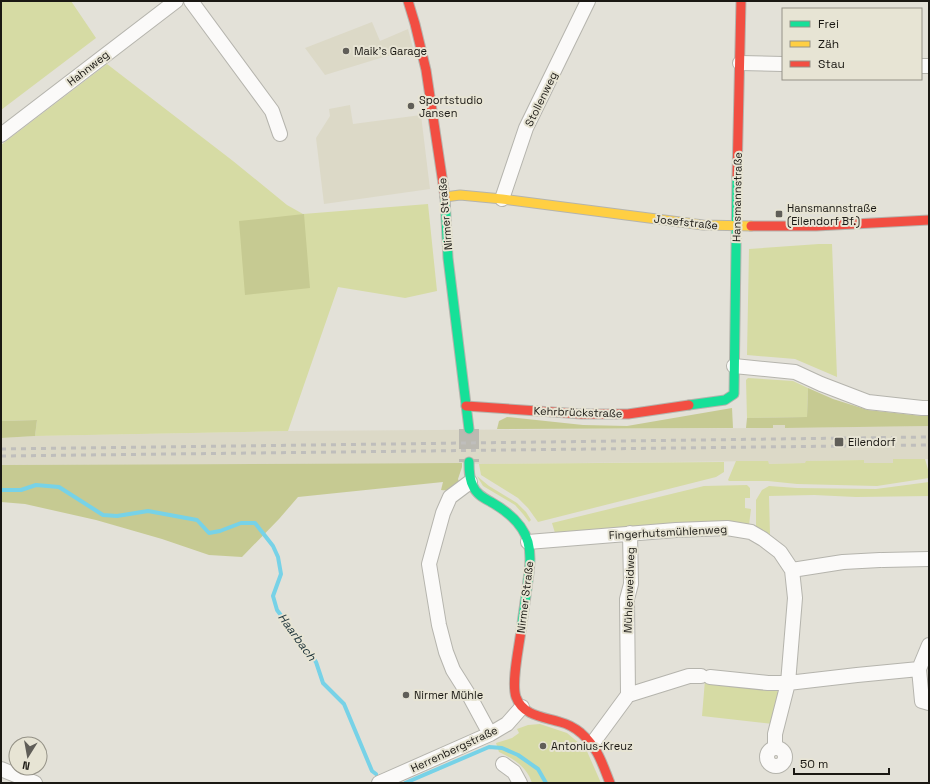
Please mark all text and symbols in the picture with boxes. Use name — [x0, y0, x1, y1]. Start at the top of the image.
legend — [782, 8, 922, 80]
text: Frei — [818, 16, 839, 32]
text: Zäh — [818, 36, 839, 52]
place label: Maik's Garage — [354, 44, 427, 58]
marker: Maik's Garage — [341, 46, 351, 56]
street label: Hahnweg — [64, 47, 112, 89]
text: Stau — [818, 56, 845, 72]
street label: Stollenweg — [522, 69, 560, 129]
place label: Sportstudio Jansen — [419, 93, 483, 120]
marker: Sportstudio Jansen — [406, 101, 416, 111]
street label: Hansmannstraße — [729, 152, 745, 242]
street label: Nirmer Straße — [435, 177, 455, 251]
place label: Hansmannstraße (Eilendorf Bf.) — [787, 201, 877, 228]
marker: Hansmannstraße (Eilendorf Bf.) — [774, 209, 784, 219]
street label: Josefstraße — [653, 212, 719, 232]
street label: Kehrbrückstraße — [533, 403, 623, 421]
place label: Eilendorf — [848, 435, 896, 449]
marker: Eilendorf — [833, 436, 845, 448]
street label: Fingerhutsmühlenweg — [609, 522, 727, 542]
street label: Mühlenweidweg — [621, 547, 637, 633]
street label: Nirmer Straße — [514, 560, 536, 634]
water label: Haarbach — [274, 610, 320, 665]
place label: Nirmer Mühle — [414, 688, 483, 702]
marker: Nirmer Mühle — [401, 690, 411, 700]
street label: Herrenbergstraße — [408, 723, 500, 775]
north arrow — [8, 736, 48, 776]
place label: Antonius-Kreuz — [551, 739, 633, 753]
marker: Antonius-Kreuz — [538, 741, 548, 751]
scale bar — [794, 750, 889, 776]
text: 50 m — [800, 756, 828, 772]
text: N — [21, 758, 31, 773]

